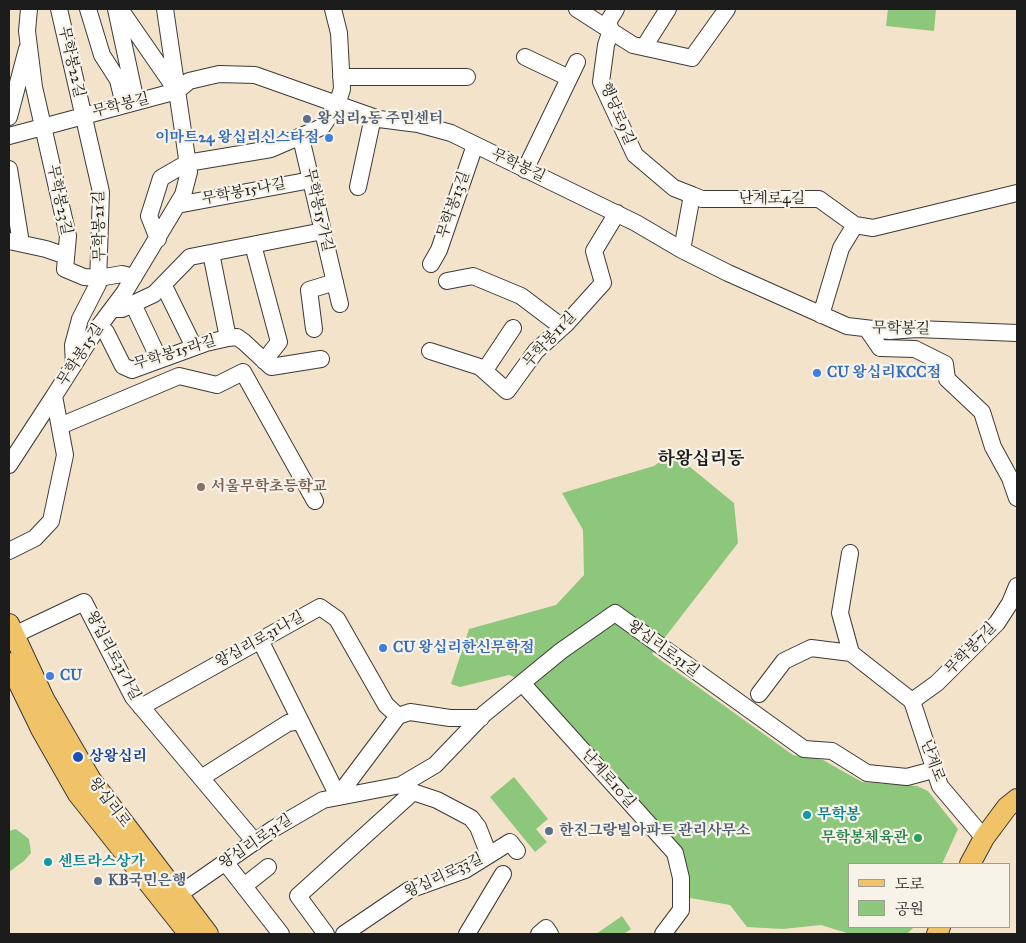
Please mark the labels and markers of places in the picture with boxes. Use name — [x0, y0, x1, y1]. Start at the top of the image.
place label: 왕십리2동 주민센터 — [317, 110, 444, 128]
marker: 왕십리2동 주민센터 — [301, 113, 313, 125]
place label: 이마트24 왕십리신스타점 — [155, 129, 319, 147]
marker: 이마트24 왕십리신스타점 — [323, 132, 335, 144]
place label: CU 왕십리KCC점 — [827, 364, 941, 382]
marker: CU 왕십리KCC점 — [811, 367, 823, 379]
place label: 서울무학초등학교 — [211, 478, 327, 496]
marker: 서울무학초등학교 — [195, 481, 207, 493]
place label: CU 왕십리한신무학점 — [393, 639, 534, 657]
marker: CU 왕십리한신무학점 — [377, 642, 389, 654]
place label: CU — [60, 667, 82, 685]
marker: CU — [44, 670, 56, 682]
place label: 상왕십리 — [89, 748, 147, 766]
marker: 상왕십리 — [71, 750, 85, 764]
place label: 무학봉 — [817, 806, 860, 824]
marker: 무학봉 — [801, 809, 813, 821]
place label: 한진그랑빌아파트 관리사무소 — [559, 822, 751, 840]
marker: 한진그랑빌아파트 관리사무소 — [543, 825, 555, 837]
place label: 무학봉체육관 — [821, 829, 908, 847]
marker: 무학봉체육관 — [912, 832, 924, 844]
place label: 센트라스상가 — [58, 853, 145, 871]
marker: 센트라스상가 — [42, 856, 54, 868]
place label: KB국민은행 — [108, 872, 187, 890]
marker: KB국민은행 — [92, 875, 104, 887]

